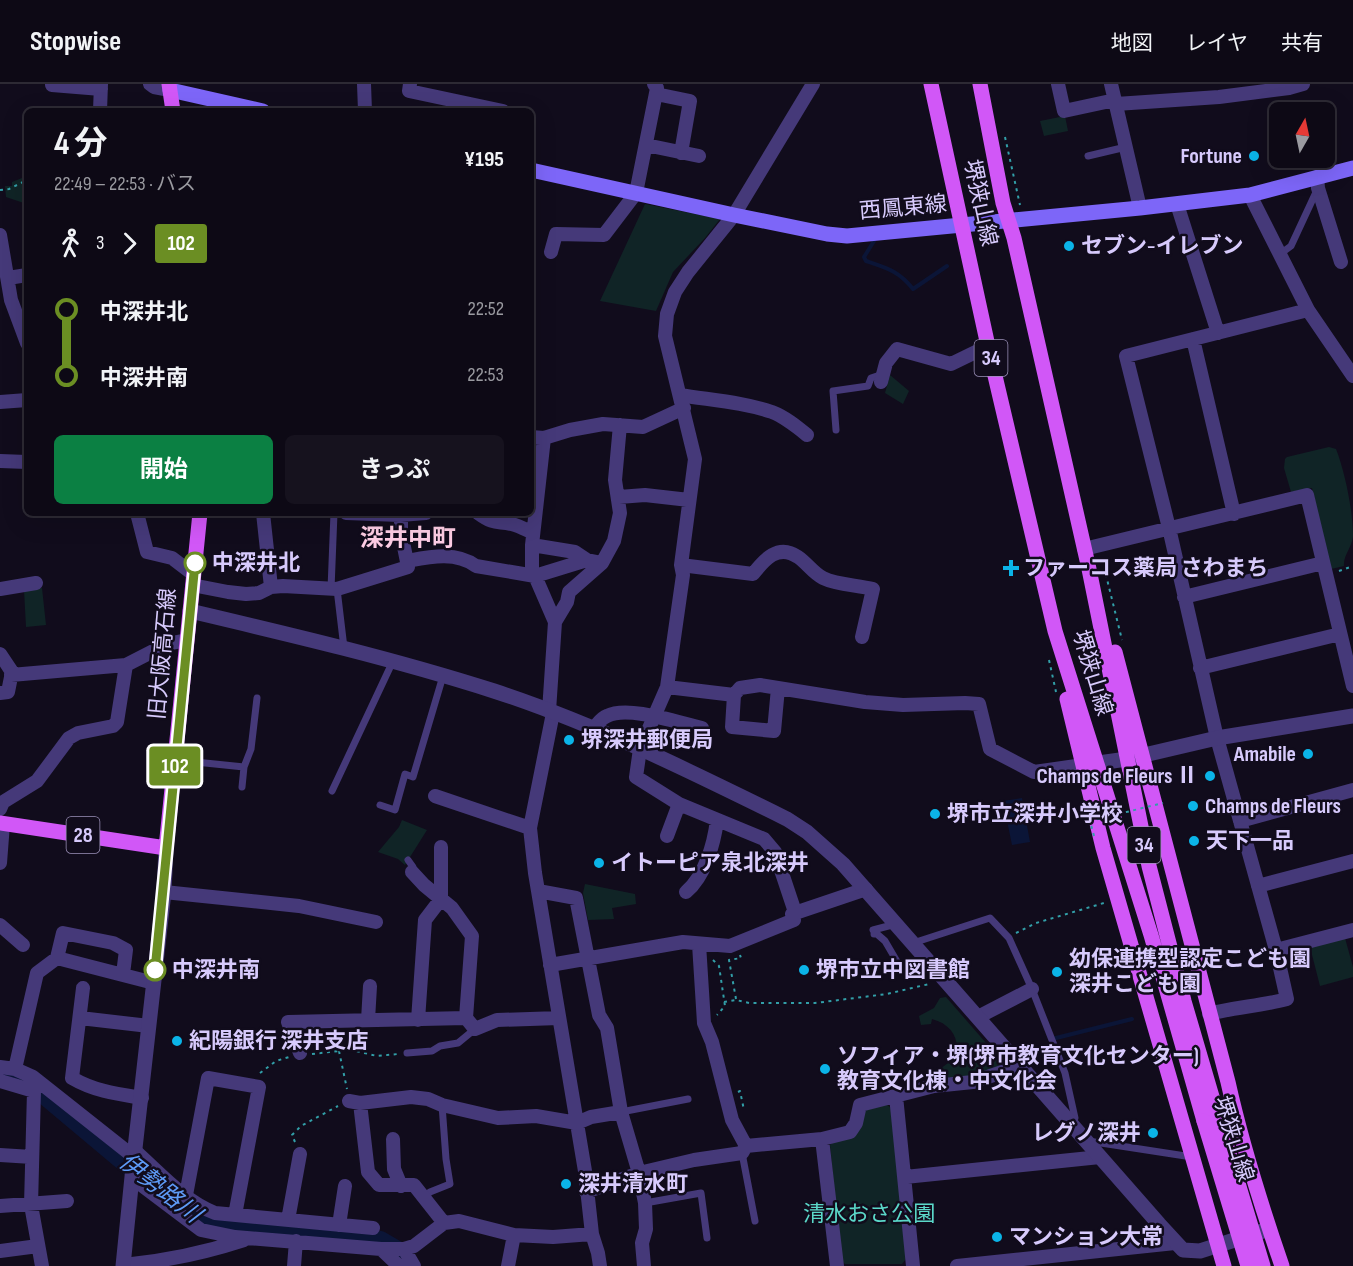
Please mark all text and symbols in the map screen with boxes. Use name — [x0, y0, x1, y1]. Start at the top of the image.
text: Stopwise — [30, 25, 121, 58]
text: 地図 — [1111, 31, 1153, 56]
text: レイヤ — [1186, 31, 1248, 56]
text: 共有 — [1281, 31, 1323, 56]
north arrow — [1269, 102, 1335, 168]
map controls — [1269, 102, 1335, 168]
text: 4 分 — [54, 124, 108, 164]
place label: Fortune — [1180, 143, 1242, 170]
text: ¥195 — [464, 146, 504, 173]
marker: Fortune — [1247, 149, 1261, 163]
street label: 堺狭山線 — [958, 157, 1002, 249]
text: 22:49 – 22:53 · バス — [54, 172, 196, 196]
street label: 西鳳東線 — [858, 191, 948, 225]
icon: walk — [54, 227, 87, 260]
icon: forward — [113, 227, 146, 260]
text: 3 — [96, 231, 104, 255]
text: 102 — [167, 231, 195, 256]
place label: セブン-イレブン — [1081, 233, 1243, 260]
marker: セブン-イレブン — [1062, 239, 1076, 253]
text: 22:52 — [467, 297, 504, 321]
text: 中深井北 — [100, 299, 188, 326]
road number: 34 — [974, 340, 1008, 376]
text: 22:53 — [467, 363, 504, 387]
text: 中深井南 — [100, 365, 188, 392]
button: 開始 — [54, 435, 273, 504]
button: きっぷ — [285, 435, 504, 504]
district label: 深井中町 — [360, 524, 456, 553]
place label: 中深井北 — [212, 550, 300, 577]
marker: 中深井北 — [184, 552, 206, 574]
place label: ファーコス薬局 さわまち — [1023, 555, 1268, 582]
marker: ファーコス薬局 さわまち — [1004, 561, 1018, 575]
street label: 旧大阪高石線 — [144, 587, 182, 721]
street label: 堺狭山線 — [1066, 627, 1118, 719]
place label: 堺深井郵便局 — [581, 727, 713, 754]
marker: 堺深井郵便局 — [562, 733, 576, 747]
place label: Amabile — [1233, 741, 1296, 768]
line badge: 102 — [140, 746, 210, 786]
marker: Amabile — [1301, 747, 1315, 761]
text: 102 — [161, 754, 189, 779]
place label: Champs de Fleurs Ⅱ — [1037, 763, 1198, 790]
marker: Champs de Fleurs Ⅱ — [1203, 769, 1217, 783]
place label: Champs de Fleurs — [1205, 793, 1341, 820]
marker: Champs de Fleurs — [1186, 799, 1200, 813]
place label: 堺市立深井小学校 — [947, 801, 1123, 828]
marker: 堺市立深井小学校 — [928, 807, 942, 821]
road number: 28 — [66, 817, 100, 853]
road number: 34 — [1128, 827, 1160, 863]
place label: 天下一品 — [1206, 828, 1294, 855]
marker: 天下一品 — [1187, 834, 1201, 848]
place label: イトーピア泉北深井 — [611, 850, 809, 877]
marker: イトーピア泉北深井 — [592, 856, 606, 870]
place label: 幼保連携型認定こども園 深井こども園 — [1069, 946, 1311, 998]
place label: 中深井南 — [172, 957, 260, 984]
place label: 堺市立中図書館 — [816, 957, 970, 984]
marker: 中深井南 — [144, 959, 166, 981]
marker: 堺市立中図書館 — [797, 963, 811, 977]
marker: 幼保連携型認定こども園 深井こども園 — [1050, 965, 1064, 979]
place label: 紀陽銀行 深井支店 — [189, 1028, 368, 1055]
marker: 紀陽銀行 深井支店 — [170, 1034, 184, 1048]
place label: ソフィア・堺(堺市教育文化センター) 教育文化棟・中文化会 — [837, 1043, 1199, 1095]
marker: ソフィア・堺(堺市教育文化センター) 教育文化棟・中文化会 — [818, 1062, 832, 1076]
street label: 堺狭山線 — [1207, 1093, 1259, 1185]
place label: レグノ深井 — [1031, 1120, 1141, 1147]
marker: レグノ深井 — [1146, 1126, 1160, 1140]
water label: 伊勢路川 — [113, 1147, 209, 1231]
place label: 深井清水町 — [578, 1171, 688, 1198]
marker: 深井清水町 — [559, 1177, 573, 1191]
park label: 清水おさ公園 — [803, 1201, 935, 1228]
place label: マンション大常 — [1009, 1224, 1163, 1251]
marker: マンション大常 — [990, 1230, 1004, 1244]

